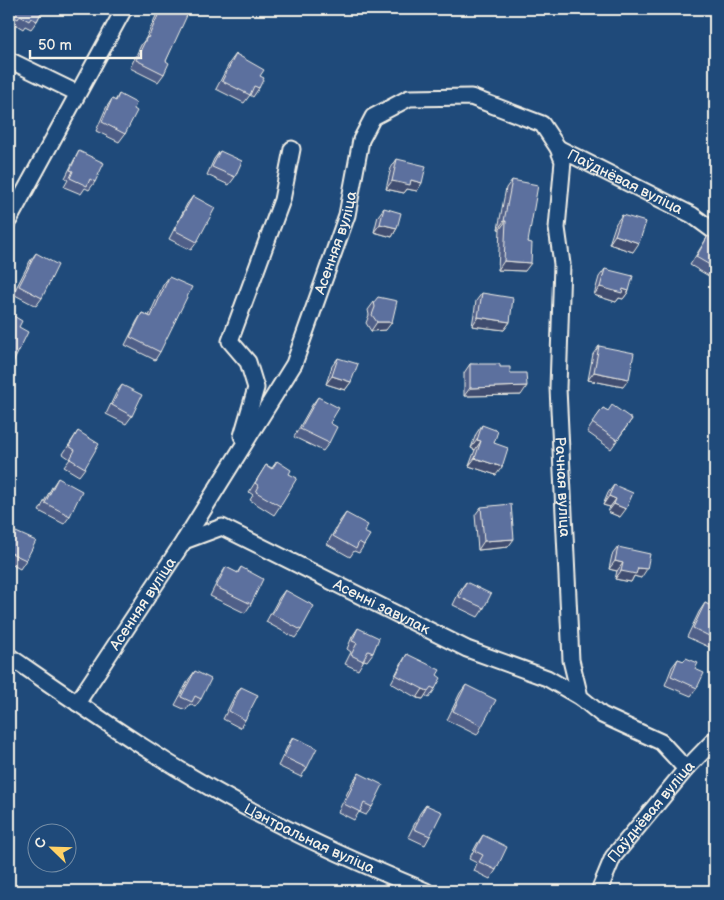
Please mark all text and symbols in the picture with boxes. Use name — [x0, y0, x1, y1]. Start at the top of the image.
scale bar — [30, 28, 141, 60]
text: 50 m — [38, 36, 72, 55]
street label: Паўднёвая вуліца — [564, 145, 686, 218]
street label: Асенняя вуліца — [310, 190, 361, 298]
street label: Рачная вуліца — [551, 436, 575, 538]
street label: Асенняя вуліца — [105, 554, 180, 655]
street label: Асенні завулак — [329, 574, 433, 639]
street label: Паўднёвая вуліца — [603, 756, 699, 866]
street label: Цэнтральная вуліца — [241, 799, 378, 878]
north arrow — [28, 822, 78, 872]
text: С — [31, 835, 50, 851]

